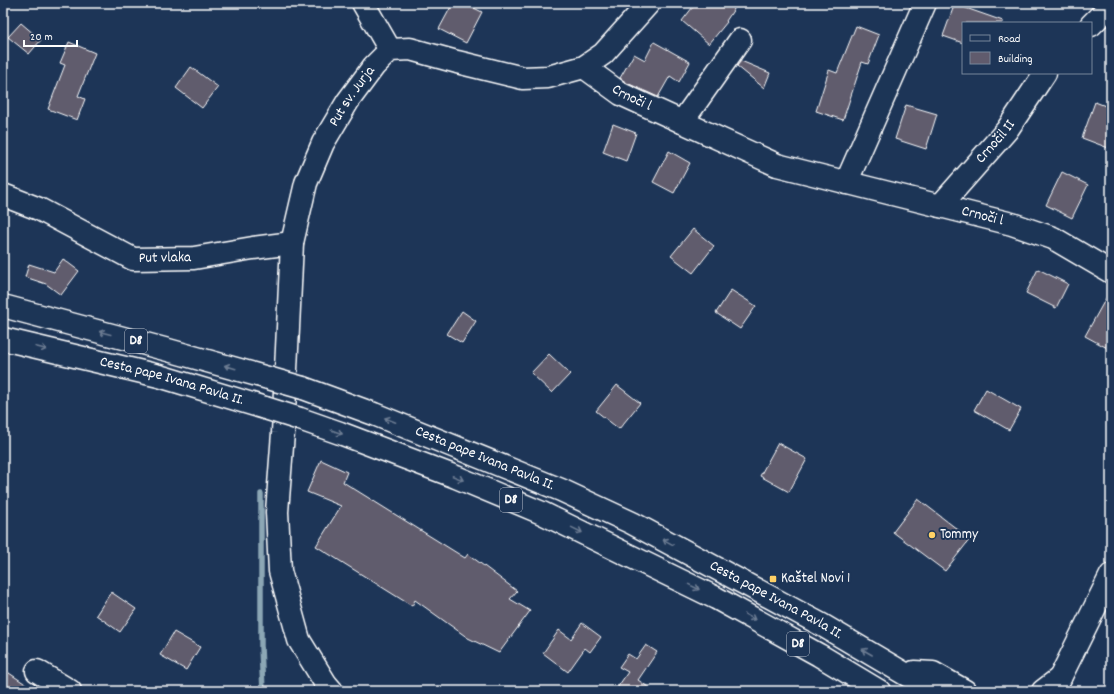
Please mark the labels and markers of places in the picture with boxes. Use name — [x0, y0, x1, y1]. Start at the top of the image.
place label: Tommy — [940, 524, 979, 546]
marker: Tommy — [927, 530, 937, 540]
place label: Kaštel Novi 1 — [781, 568, 850, 590]
marker: Kaštel Novi 1 — [768, 574, 778, 584]

